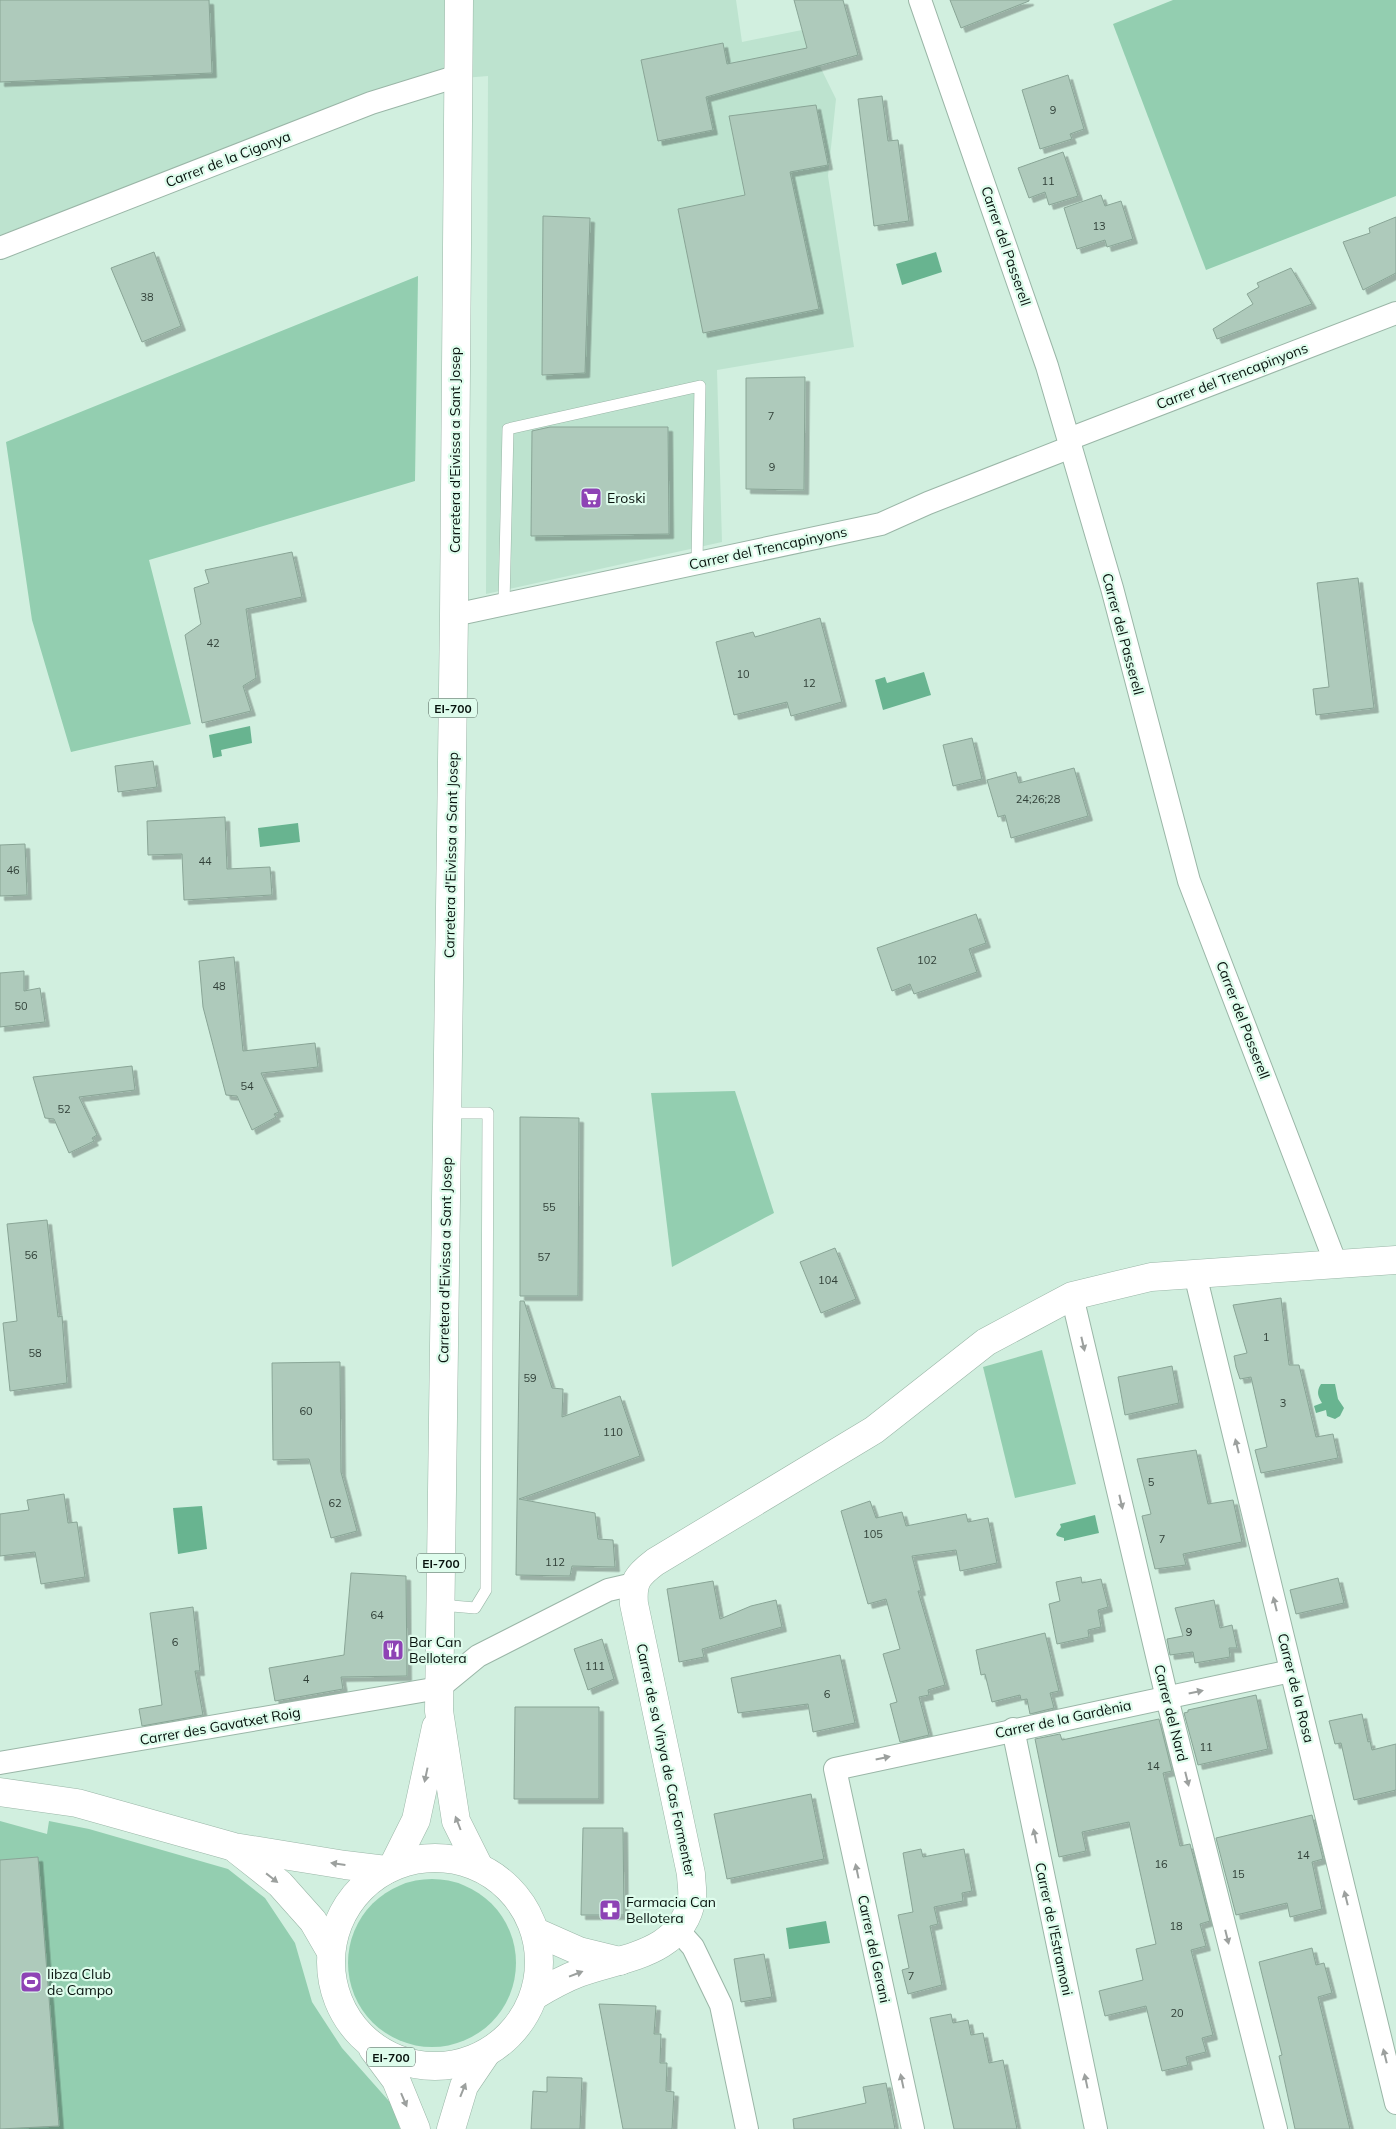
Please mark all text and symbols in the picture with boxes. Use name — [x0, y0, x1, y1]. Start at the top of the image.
house number: 9 — [1050, 103, 1056, 117]
street label: Carrer de la Cigonya — [163, 127, 293, 191]
house number: 11 — [1041, 174, 1055, 188]
street label: Carrer del Passerell — [977, 184, 1035, 308]
house number: 13 — [1092, 219, 1106, 233]
house number: 38 — [140, 290, 154, 304]
street label: Carrer del Trencapinyons — [1154, 339, 1310, 413]
street label: Carretera d'Eivissa a Sant Josep — [446, 347, 464, 553]
house number: 7 — [768, 409, 774, 423]
house number: 9 — [769, 460, 775, 474]
supermarket icon: Eroski — [579, 486, 603, 510]
place label: Eroski — [607, 489, 646, 507]
street label: Carrer del Trencapinyons — [687, 522, 849, 574]
street label: Carrer del Passerell — [1098, 571, 1148, 697]
house number: 42 — [206, 636, 220, 650]
house number: 10 — [736, 667, 750, 681]
house number: 12 — [802, 676, 816, 690]
road number: EI-700 — [429, 698, 477, 718]
street label: Carretera d'Eivissa a Sant Josep — [440, 752, 462, 958]
house number: 24;26;28 — [1016, 792, 1061, 806]
house number: 44 — [198, 854, 212, 868]
house number: 46 — [6, 863, 20, 877]
house number: 102 — [917, 953, 937, 967]
street label: Carrer del Passerell — [1212, 958, 1274, 1082]
house number: 48 — [212, 979, 226, 993]
house number: 50 — [14, 999, 28, 1013]
house number: 54 — [240, 1079, 254, 1093]
house number: 52 — [57, 1102, 71, 1116]
street label: Carretera d'Eivissa a Sant Josep — [434, 1157, 456, 1363]
house number: 55 — [542, 1200, 556, 1214]
house number: 56 — [24, 1248, 38, 1262]
house number: 57 — [537, 1250, 551, 1264]
house number: 104 — [818, 1273, 838, 1287]
house number: 1 — [1263, 1330, 1269, 1344]
one-way arrow — [1079, 1336, 1087, 1351]
house number: 58 — [28, 1346, 42, 1360]
house number: 59 — [523, 1371, 537, 1385]
house number: 3 — [1280, 1396, 1286, 1410]
house number: 60 — [299, 1404, 313, 1418]
house number: 110 — [603, 1425, 623, 1439]
one-way arrow — [1233, 1438, 1241, 1453]
house number: 5 — [1148, 1475, 1155, 1489]
one-way arrow — [1117, 1494, 1125, 1509]
house number: 62 — [328, 1496, 342, 1510]
house number: 105 — [863, 1527, 883, 1541]
house number: 7 — [1159, 1532, 1165, 1546]
road number: EI-700 — [417, 1554, 465, 1572]
house number: 112 — [545, 1555, 565, 1569]
one-way arrow — [1271, 1596, 1279, 1611]
house number: 64 — [370, 1608, 384, 1622]
house number: 9 — [1186, 1625, 1192, 1639]
street label: Carrer de la Rosa — [1274, 1631, 1318, 1745]
place label: Bar Can Bellotera — [409, 1633, 467, 1667]
house number: 6 — [172, 1635, 179, 1649]
restaurant icon: Bar Can Bellotera — [381, 1638, 405, 1662]
street label: Carrer de sa Vinya de Cas Formenter — [632, 1642, 700, 1879]
house number: 111 — [585, 1659, 605, 1673]
street label: Carrer del Nard — [1150, 1663, 1192, 1763]
house number: 4 — [303, 1672, 310, 1686]
house number: 6 — [824, 1687, 831, 1701]
one-way arrow — [1188, 1688, 1203, 1696]
street label: Carrer de la Gardènia — [993, 1696, 1133, 1742]
street label: Carrer des Gavatxet Roig — [138, 1703, 302, 1749]
house number: 11 — [1199, 1740, 1213, 1754]
one-way arrow — [875, 1754, 890, 1762]
house number: 14 — [1146, 1759, 1160, 1773]
one-way arrow — [422, 1768, 430, 1783]
one-way arrow — [1183, 1772, 1191, 1787]
one-way arrow — [454, 1815, 462, 1830]
one-way arrow — [1031, 1829, 1039, 1844]
house number: 14 — [1296, 1848, 1310, 1862]
house number: 16 — [1154, 1857, 1168, 1871]
one-way arrow — [329, 1860, 345, 1868]
street label: Carrer de l'Estramoni — [1031, 1861, 1077, 1997]
one-way arrow — [853, 1864, 861, 1879]
house number: 15 — [1231, 1867, 1245, 1881]
one-way arrow — [266, 1872, 279, 1883]
one-way arrow — [1342, 1890, 1350, 1905]
place label: Farmacia Can Bellotera — [626, 1893, 716, 1927]
street label: Carrer del Gerani — [854, 1893, 894, 2005]
pharmacy icon: Farmacia Can Bellotera — [598, 1898, 622, 1922]
house number: 18 — [1169, 1919, 1183, 1933]
one-way arrow — [1223, 1929, 1231, 1944]
place label: Iibza Club de Campo — [47, 1965, 113, 1999]
house number: 7 — [908, 1969, 914, 1983]
sports icon: Iibza Club de Campo — [19, 1970, 43, 1994]
one-way arrow — [569, 1970, 583, 1978]
house number: 20 — [1170, 2006, 1184, 2020]
road number: EI-700 — [367, 2048, 415, 2066]
one-way arrow — [1380, 2048, 1388, 2063]
one-way arrow — [898, 2073, 906, 2089]
one-way arrow — [1082, 2074, 1090, 2089]
one-way arrow — [460, 2083, 468, 2097]
one-way arrow — [401, 2093, 409, 2107]

